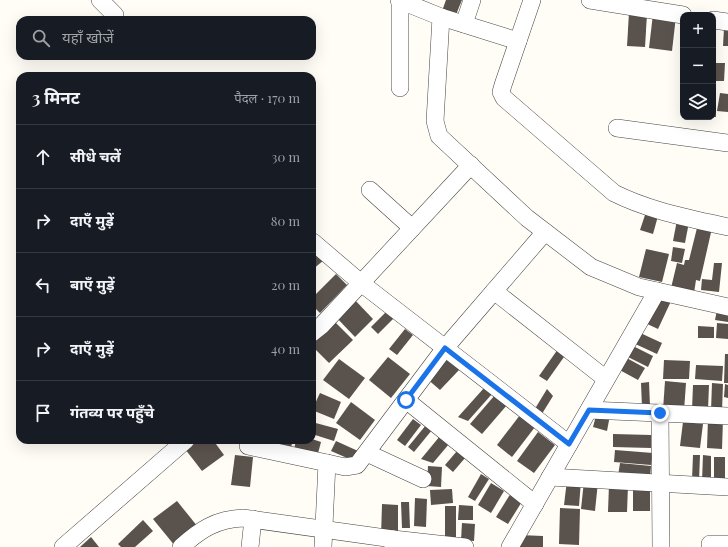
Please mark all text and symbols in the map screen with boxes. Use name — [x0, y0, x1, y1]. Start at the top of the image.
map controls — [680, 12, 716, 120]
button: + — [680, 12, 716, 48]
search box — [16, 16, 316, 60]
icon: search — [30, 27, 52, 49]
text: यहाँ खोजें — [62, 27, 114, 47]
button: − — [680, 48, 716, 84]
button: layers — [680, 84, 716, 120]
text: 3 मिनट — [32, 86, 80, 108]
text: पैदल · 170 m — [234, 89, 300, 106]
icon: ahead — [32, 146, 54, 168]
text: सीधे चलें — [70, 146, 121, 166]
text: 30 m — [272, 148, 300, 165]
icon: right — [32, 210, 54, 232]
text: दाएँ मुड़ें — [70, 210, 114, 230]
text: 80 m — [271, 212, 300, 229]
icon: left — [32, 274, 54, 296]
text: बाएँ मुड़ें — [70, 274, 115, 294]
text: 20 m — [271, 276, 300, 293]
icon: right — [32, 338, 54, 360]
text: दाएँ मुड़ें — [70, 338, 114, 358]
text: 40 m — [271, 340, 300, 357]
route start — [397, 391, 415, 409]
icon: arrive — [32, 402, 54, 424]
text: गंतव्य पर पहुँचे — [70, 402, 154, 422]
route end — [651, 404, 669, 422]

